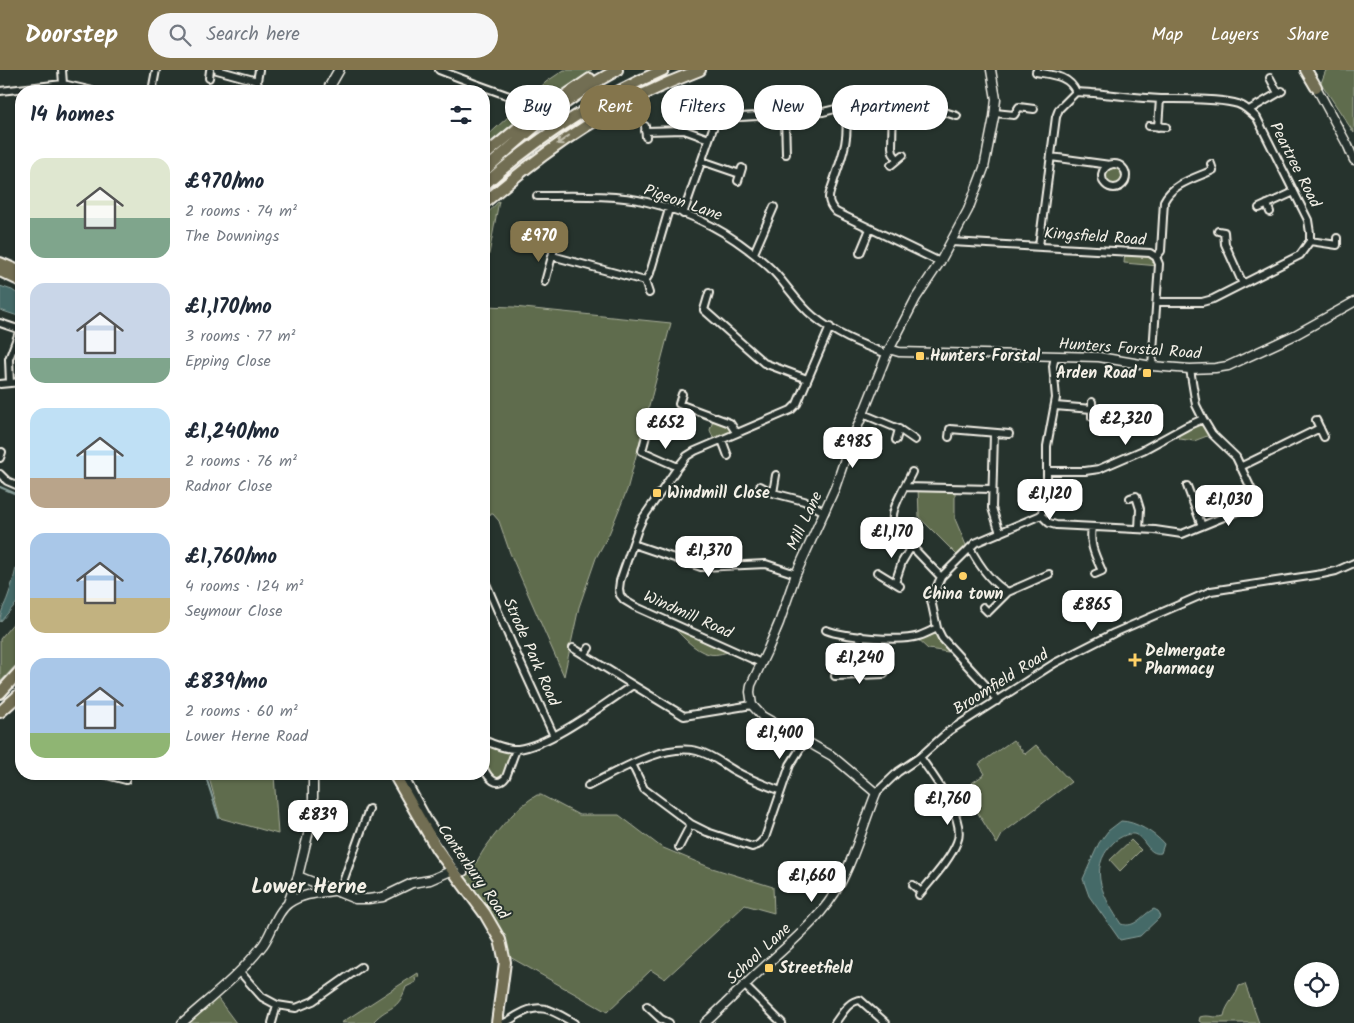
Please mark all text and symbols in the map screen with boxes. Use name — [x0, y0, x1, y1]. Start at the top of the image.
search box — [148, 13, 498, 58]
text: Doorstep — [25, 16, 118, 55]
text: Search here — [206, 20, 300, 50]
icon: search — [166, 21, 194, 49]
text: Map — [1152, 21, 1183, 50]
text: Layers — [1211, 21, 1259, 50]
text: Share — [1287, 21, 1329, 50]
chip: Buy — [505, 85, 570, 130]
chip: Rent — [580, 85, 651, 130]
chip: Filters — [661, 85, 744, 130]
chip: New — [754, 85, 822, 130]
chip: Apartment — [832, 85, 948, 130]
text: 14 homes — [30, 99, 115, 132]
icon: filters — [447, 101, 475, 129]
street label: Peartree Road — [1263, 118, 1328, 213]
one-way arrow — [556, 135, 570, 145]
text: £970/mo — [185, 166, 264, 199]
icon: home — [70, 178, 130, 238]
street label: Pigeon Lane — [640, 178, 726, 228]
text: 2 rooms · 74 m² — [185, 199, 297, 224]
pin: £970 — [509, 220, 569, 263]
street label: Kingsfield Road — [1043, 221, 1148, 253]
text: The Downings — [185, 224, 279, 249]
text: £970 — [521, 224, 557, 249]
text: £1,170/mo — [185, 291, 272, 324]
icon: home — [70, 303, 130, 363]
text: 3 rooms · 77 m² — [185, 324, 295, 349]
street label: Hunters Forstal Road — [1058, 332, 1203, 367]
place label: Hunters Forstal — [930, 344, 1041, 369]
text: Epping Close — [185, 349, 271, 374]
marker: Hunters Forstal — [914, 350, 926, 362]
place label: Arden Road — [1056, 361, 1137, 386]
marker: Arden Road — [1141, 367, 1153, 379]
pin: £2,320 — [1085, 404, 1167, 446]
text: £2,320 — [1100, 407, 1152, 432]
pin: £652 — [636, 408, 696, 450]
text: £652 — [647, 411, 685, 436]
text: £1,240/mo — [185, 416, 279, 449]
pin: £985 — [823, 426, 883, 469]
icon: home — [70, 428, 130, 488]
text: £985 — [834, 430, 872, 455]
text: 2 rooms · 76 m² — [185, 449, 297, 474]
text: Radnor Close — [185, 474, 272, 499]
pin: £1,120 — [1009, 478, 1091, 521]
place label: Windmill Close — [667, 481, 770, 506]
text: £1,120 — [1028, 482, 1072, 507]
pin: £1,030 — [1188, 484, 1270, 527]
marker: Windmill Close — [651, 487, 663, 499]
street label: Mill Lane — [780, 487, 830, 555]
text: £1,030 — [1206, 488, 1252, 513]
pin: £1,170 — [851, 516, 933, 559]
text: £1,170 — [871, 520, 913, 545]
pin: £1,370 — [668, 536, 750, 578]
text: £1,370 — [686, 539, 732, 564]
text: £1,760/mo — [185, 541, 277, 574]
icon: home — [70, 553, 130, 613]
marker: China town — [957, 570, 969, 582]
text: 4 rooms · 124 m² — [185, 574, 303, 599]
place label: China town — [923, 582, 1004, 607]
street label: Windmill Road — [639, 584, 738, 646]
pin: £865 — [1062, 590, 1122, 632]
text: £865 — [1073, 593, 1111, 618]
street label: Strode Park Road — [496, 594, 566, 711]
text: Seymour Close — [185, 599, 282, 624]
place label: Delmergate Pharmacy — [1145, 639, 1225, 682]
pin: £1,240 — [819, 642, 901, 685]
street label: Broomfield Road — [948, 642, 1055, 721]
text: £1,240 — [837, 646, 884, 671]
marker: Delmergate Pharmacy — [1129, 654, 1141, 666]
text: £839/mo — [185, 666, 268, 699]
icon: home — [70, 678, 130, 738]
text: 2 rooms · 60 m² — [185, 699, 298, 724]
pin: £1,400 — [739, 718, 821, 760]
text: £1,400 — [757, 721, 803, 746]
text: Lower Herne Road — [185, 724, 308, 749]
pin: £1,760 — [907, 784, 989, 826]
text: £1,760 — [925, 787, 971, 812]
pin: £839 — [288, 800, 348, 842]
text: £839 — [299, 803, 337, 828]
street label: Canterbury Road — [431, 819, 516, 926]
pin: £1,660 — [771, 860, 853, 903]
text: £1,660 — [789, 864, 835, 889]
district label: Lower Herne — [251, 871, 367, 904]
street label: School Lane — [721, 917, 797, 991]
place label: Streetfield — [779, 956, 853, 981]
marker: Streetfield — [763, 962, 775, 974]
map controls — [1294, 962, 1339, 1007]
button: locate — [1294, 962, 1339, 1007]

